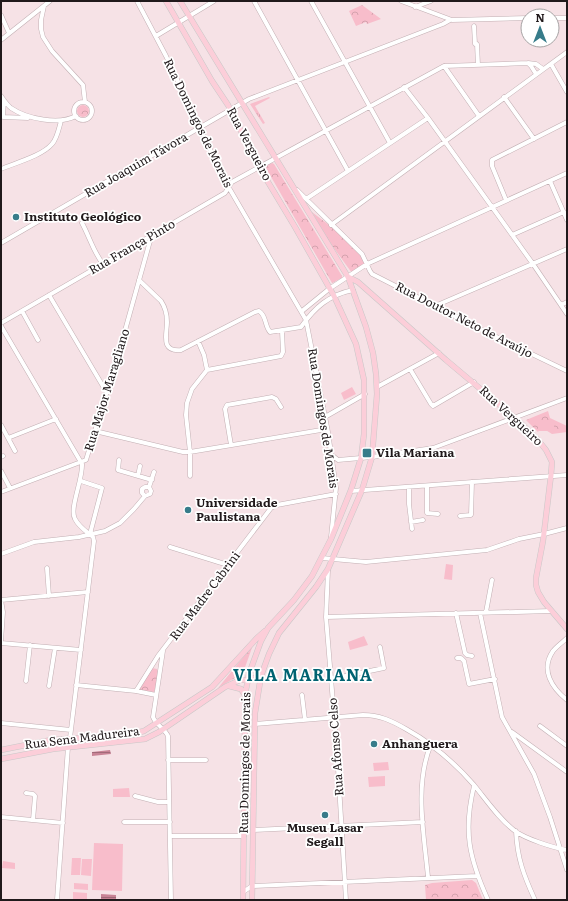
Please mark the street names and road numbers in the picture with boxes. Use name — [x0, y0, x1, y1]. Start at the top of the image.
street label: Rua Domingos de Morais — [160, 55, 238, 191]
street label: Rua Vergueiro — [223, 103, 277, 184]
street label: Rua Joaquim Távora — [80, 127, 191, 201]
street label: Rua França Pinto — [85, 214, 178, 278]
street label: Rua Doutor Neto de Araújo — [393, 277, 536, 362]
street label: Rua Major Maragliano — [79, 326, 133, 453]
street label: Rua Domingos de Morais — [304, 347, 344, 490]
street label: Rua Vergueiro — [476, 381, 548, 450]
street label: Rua Madre Cabrini — [165, 547, 244, 644]
street label: Rua Domingos de Morais — [234, 691, 254, 834]
street label: Rua Afonso Celso — [323, 697, 347, 797]
street label: Rua Sena Madureira — [23, 721, 141, 753]

